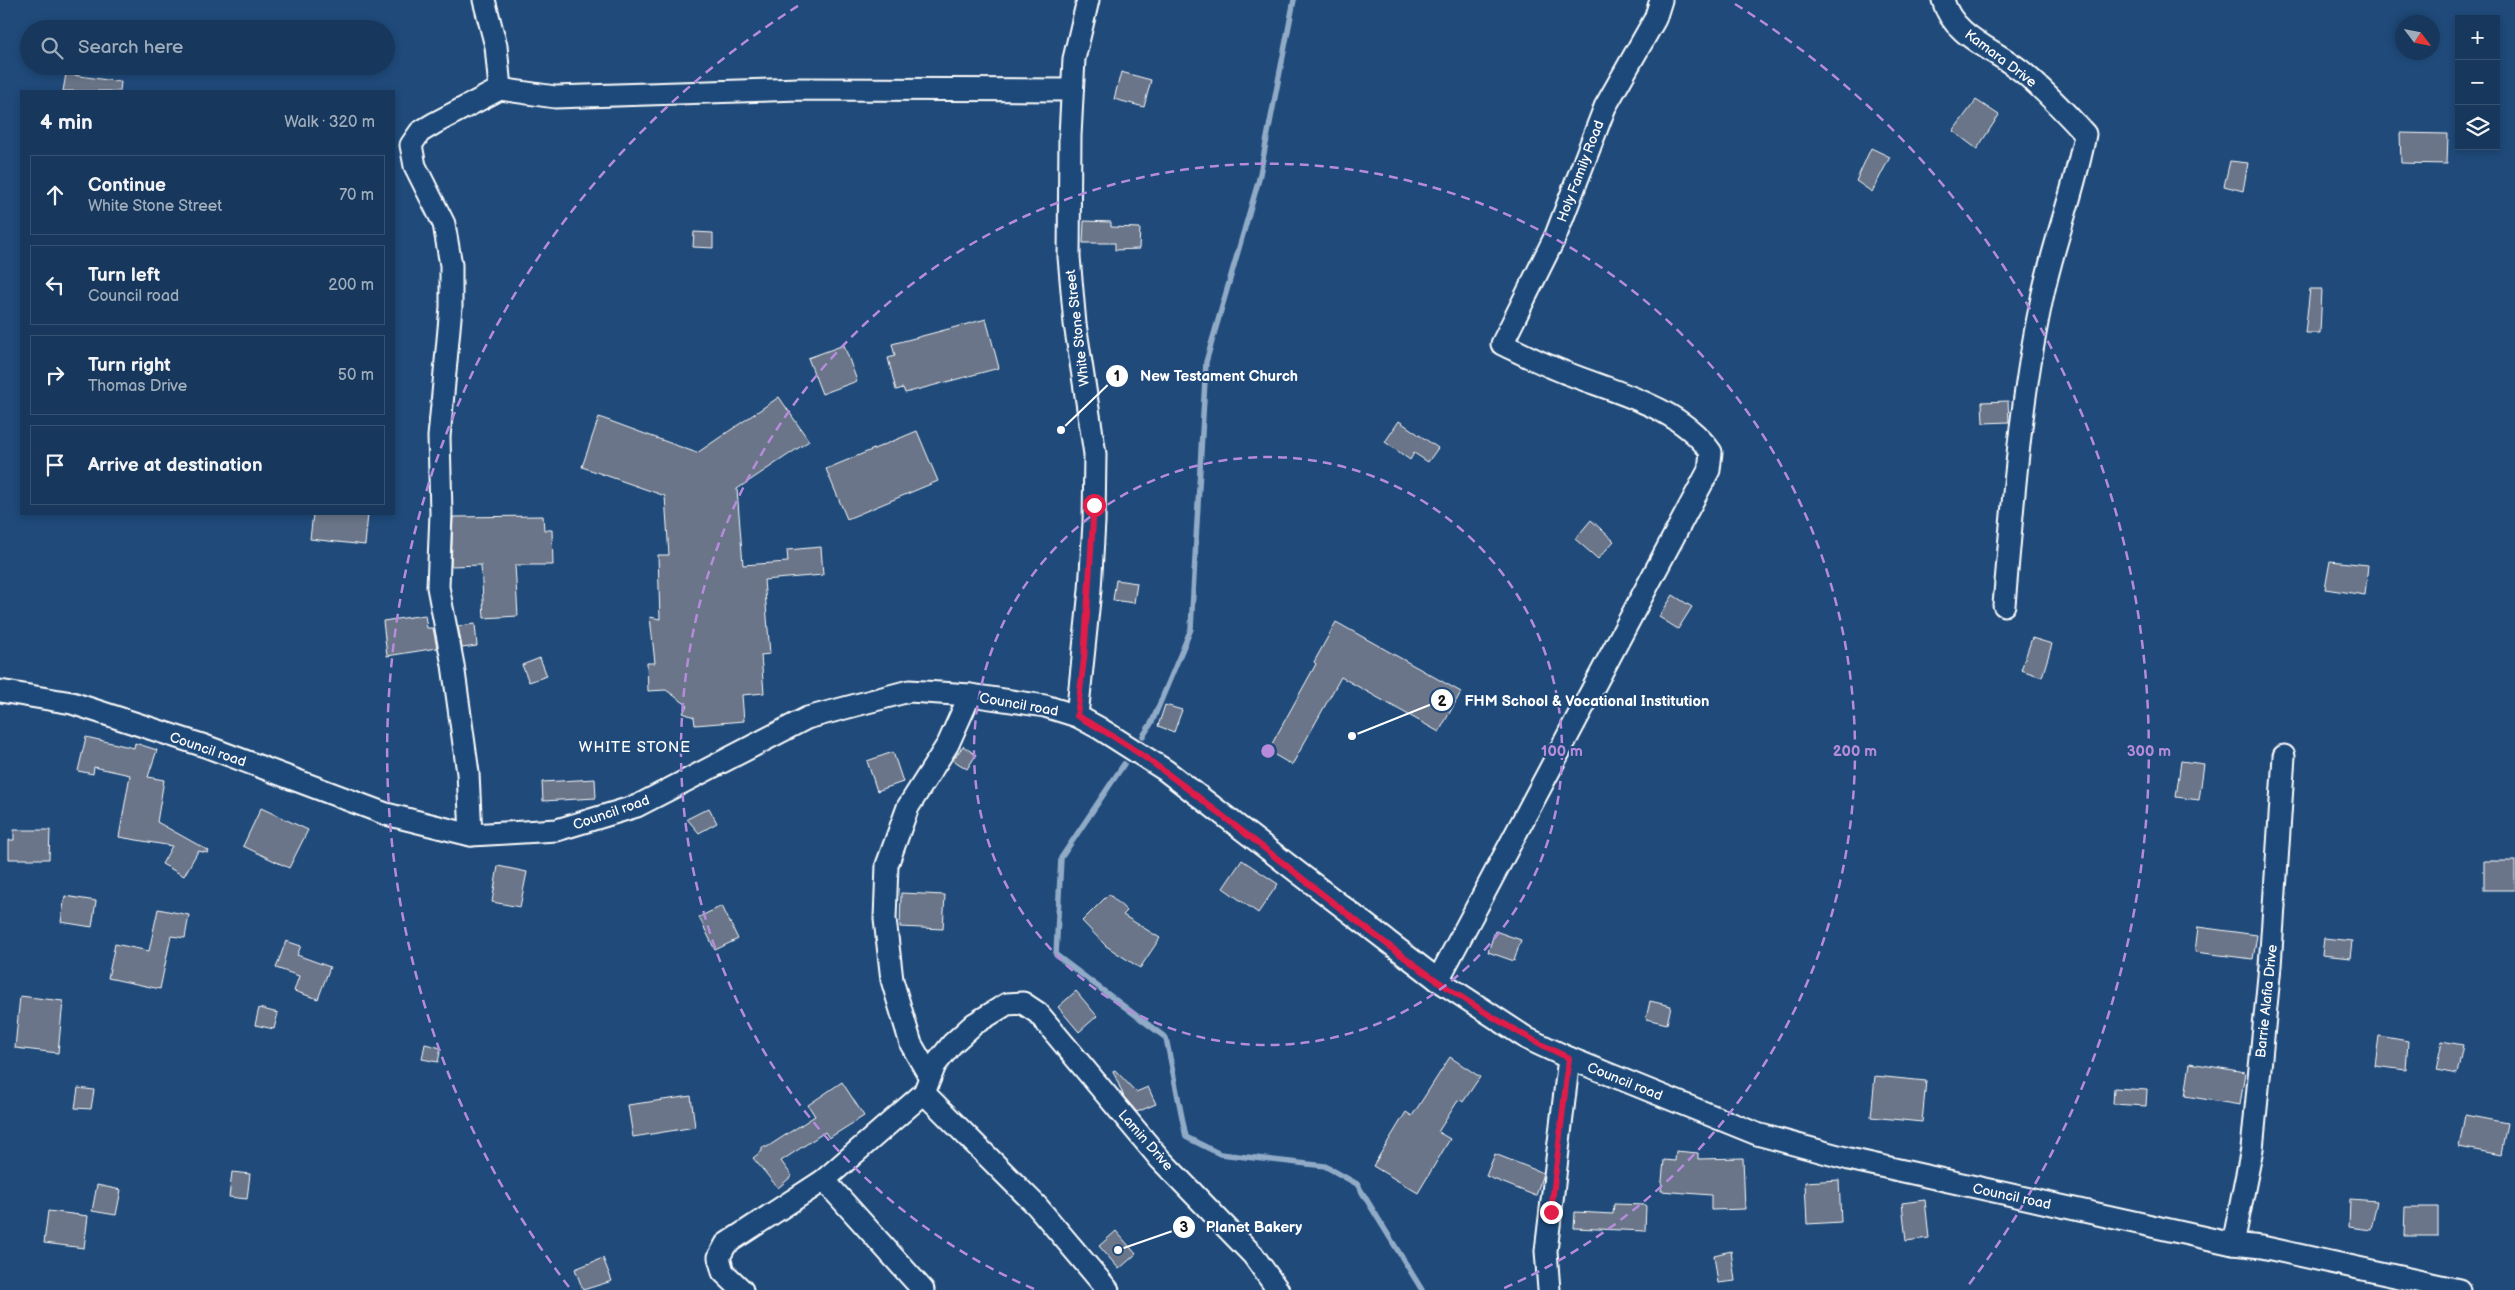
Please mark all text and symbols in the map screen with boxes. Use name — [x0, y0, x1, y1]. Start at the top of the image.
north arrow — [2395, 15, 2440, 60]
map controls — [2455, 15, 2500, 150]
button: + — [2455, 15, 2500, 60]
search box — [20, 20, 395, 75]
street label: Kamara Drive — [1961, 26, 2040, 91]
icon: search — [38, 34, 66, 62]
text: Search here — [78, 36, 183, 59]
button: − — [2455, 60, 2500, 105]
button: layers — [2455, 105, 2500, 150]
text: 4 min — [40, 110, 93, 135]
text: Walk · 320 m — [284, 113, 375, 132]
street label: Holy Family Road — [1553, 118, 1608, 224]
text: Continue — [88, 174, 166, 197]
icon: ahead — [41, 181, 69, 209]
text: 70 m — [339, 186, 374, 205]
text: White Stone Street — [88, 197, 222, 216]
text: Turn left — [88, 264, 160, 287]
street label: White Stone Street — [1062, 268, 1093, 387]
icon: left — [41, 271, 69, 299]
text: 200 m — [328, 276, 374, 295]
text: Council road — [88, 287, 179, 306]
text: Turn right — [88, 354, 171, 377]
icon: right — [41, 361, 69, 389]
callout: New Testament Church — [1105, 361, 1308, 391]
text: 50 m — [338, 366, 374, 385]
text: 1 — [1114, 367, 1120, 386]
text: New Testament Church — [1140, 367, 1298, 386]
text: Thomas Drive — [88, 377, 187, 396]
icon: arrive — [41, 451, 69, 479]
text: Arrive at destination — [88, 454, 263, 477]
route start — [1083, 494, 1106, 517]
callout: FHM School & Vocational Institution — [1429, 685, 1720, 715]
street label: Council road — [978, 689, 1060, 720]
text: 2 — [1438, 692, 1447, 711]
text: FHM School & Vocational Institution — [1465, 692, 1709, 711]
street label: Council road — [167, 728, 248, 770]
district label: WHITE STONE — [579, 738, 691, 757]
centre of rings — [1259, 742, 1277, 760]
text: 100 m — [1541, 742, 1583, 761]
text: 200 m — [1833, 742, 1877, 761]
text: 300 m — [2127, 742, 2171, 761]
street label: Council road — [571, 791, 652, 833]
street label: Barrie Alafia Drive — [2252, 944, 2281, 1059]
street label: Council road — [1585, 1059, 1665, 1104]
street label: Lamin Drive — [1115, 1106, 1177, 1174]
street label: Council road — [1971, 1180, 2053, 1213]
route end — [1540, 1201, 1563, 1224]
callout: Planet Bakery — [1171, 1212, 1312, 1242]
text: 3 — [1180, 1218, 1189, 1237]
text: Planet Bakery — [1206, 1218, 1302, 1237]

